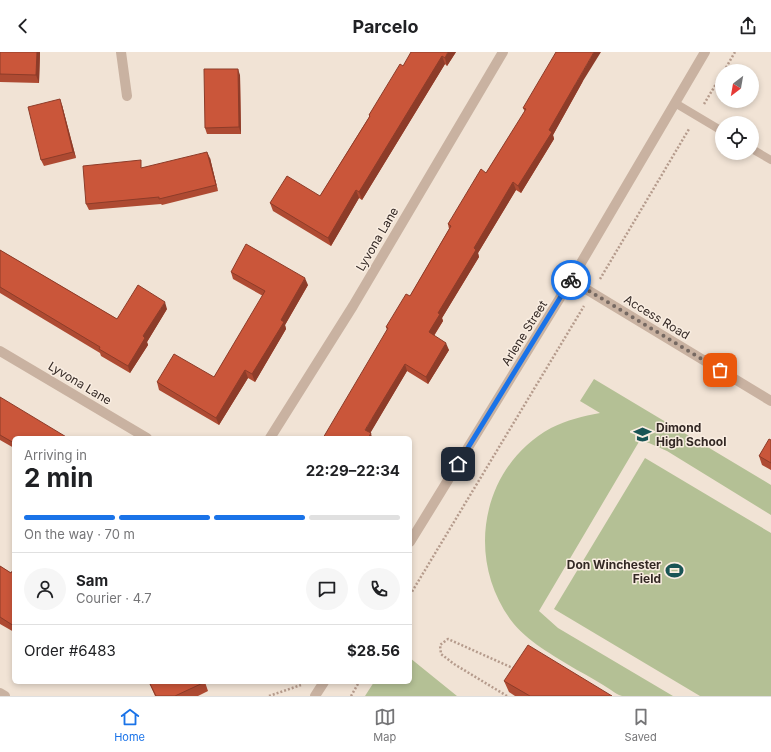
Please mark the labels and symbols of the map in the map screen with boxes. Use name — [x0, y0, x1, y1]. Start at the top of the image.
north arrow — [715, 64, 759, 108]
street label: Lyvona Lane — [353, 204, 401, 274]
courier — [551, 260, 591, 300]
street label: Access Road — [621, 292, 693, 342]
street label: Arlene Street — [498, 298, 550, 368]
pin — [703, 353, 737, 387]
street label: Lyvona Lane — [46, 358, 114, 408]
place label: Dimond High School — [656, 420, 726, 449]
school or university icon: Dimond High School — [633, 424, 653, 444]
pin — [441, 447, 475, 481]
place label: Don Winchester Field — [567, 557, 661, 586]
sports icon: Don Winchester Field — [664, 561, 684, 581]

